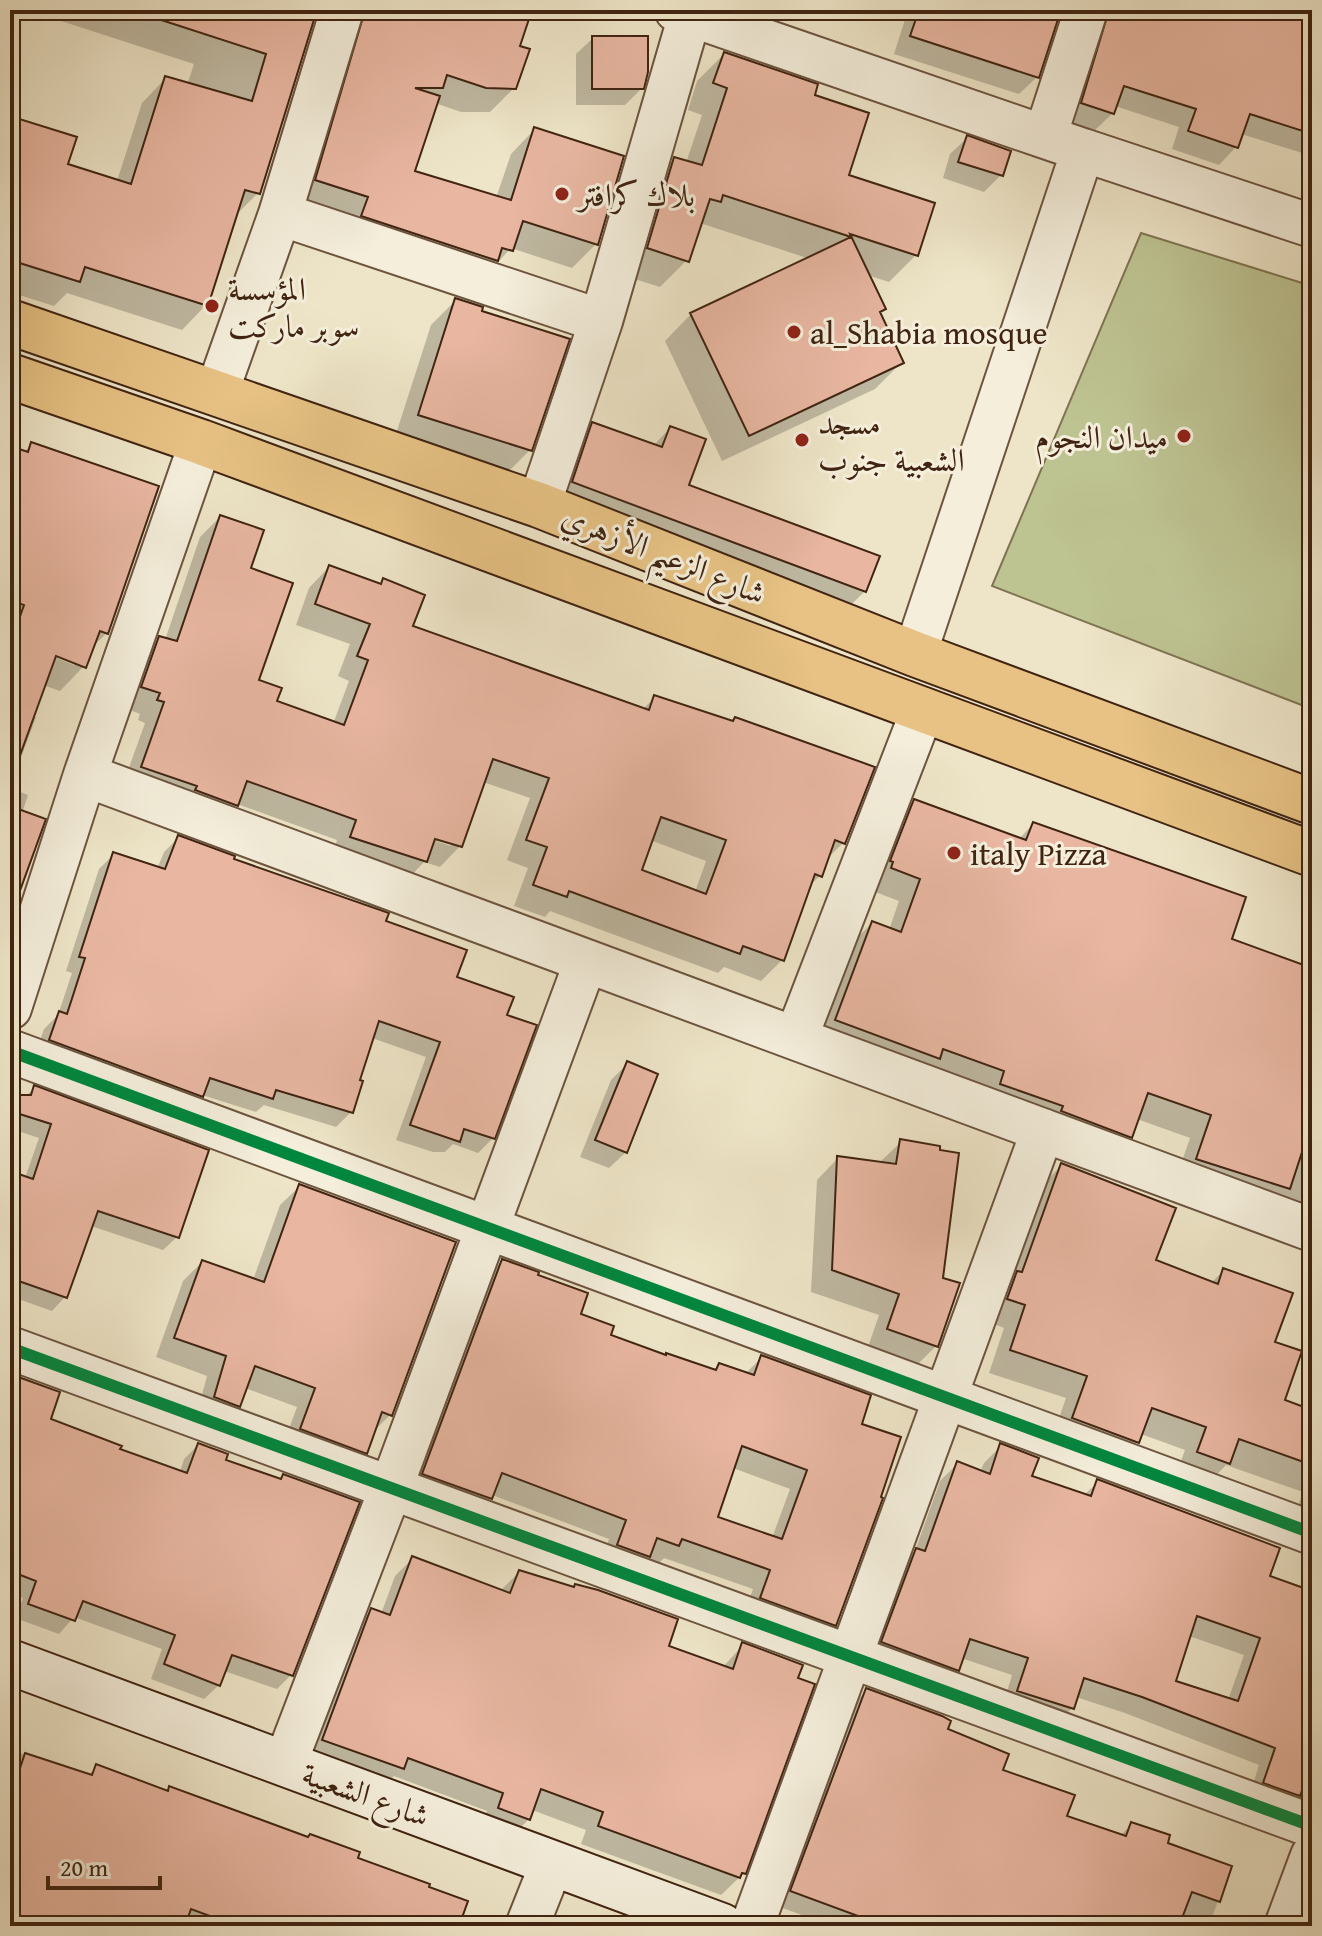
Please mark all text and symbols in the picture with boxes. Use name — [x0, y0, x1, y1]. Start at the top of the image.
place label: بلاك كرافتر — [575, 171, 695, 218]
marker: بلاك كرافتر — [553, 185, 571, 203]
place label: المؤسسة سوبر ماركت — [228, 265, 359, 349]
marker: المؤسسة سوبر ماركت — [203, 297, 221, 315]
place label: al_Shabia mosque — [810, 309, 1047, 356]
marker: al_Shabia mosque — [785, 323, 803, 341]
place label: مسجد الشعبية جنوب — [818, 399, 965, 483]
place label: ميدان النجوم — [1035, 413, 1168, 465]
marker: ميدان النجوم — [1175, 427, 1193, 445]
marker: مسجد الشعبية جنوب — [793, 431, 811, 449]
street label: شارع الزعيم الأزهري — [552, 492, 773, 625]
place label: italy Pizza — [970, 830, 1107, 877]
marker: italy Pizza — [945, 844, 963, 862]
street label: شارع الشعبية — [294, 1749, 436, 1843]
scale bar — [48, 1840, 160, 1890]
text: 20 m — [60, 1850, 108, 1885]

